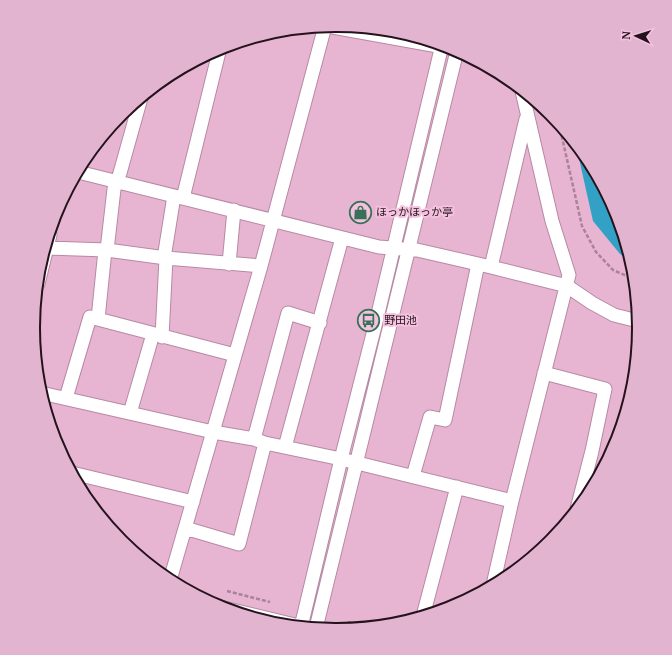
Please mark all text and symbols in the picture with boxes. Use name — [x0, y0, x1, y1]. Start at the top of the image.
north arrow — [616, 16, 656, 56]
text: N — [619, 30, 633, 40]
shop icon: ほっかほっか亭 — [347, 199, 373, 225]
place label: ほっかほっか亭 — [376, 205, 453, 219]
bus stop icon: 野田池 — [355, 307, 381, 333]
place label: 野田池 — [384, 313, 417, 327]

